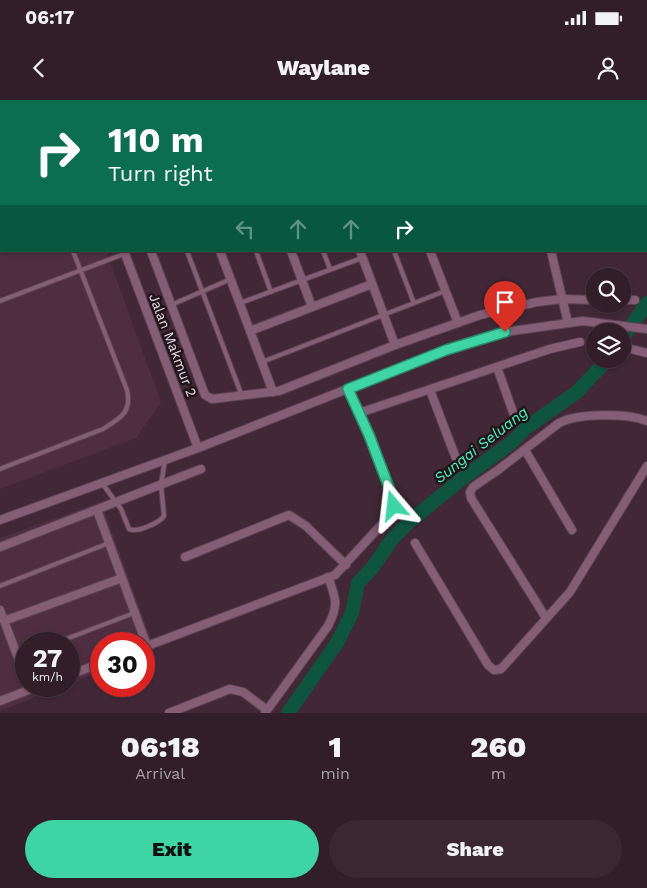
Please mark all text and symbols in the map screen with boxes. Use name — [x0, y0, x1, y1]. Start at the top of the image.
text: 06:17 — [25, 6, 74, 29]
icon: back — [25, 54, 53, 82]
icon: person — [594, 54, 622, 82]
text: Waylane — [277, 55, 370, 80]
text: 110 m — [108, 119, 204, 161]
icon: right — [25, 120, 90, 185]
text: Turn right — [108, 161, 213, 186]
icon: left — [231, 215, 259, 243]
icon: ahead — [284, 215, 312, 243]
icon: ahead — [337, 215, 365, 243]
icon: right — [390, 215, 418, 243]
map controls — [586, 268, 631, 368]
button: search — [586, 268, 631, 313]
pin — [484, 281, 526, 332]
icon: arrive — [491, 288, 519, 316]
street label: Jalan Makmur 2 — [146, 291, 200, 399]
button: layers — [586, 323, 631, 368]
water label: Sungai Seluang — [431, 403, 531, 487]
position arrow — [367, 479, 419, 531]
speed limit sign: 30 — [90, 632, 155, 697]
text: 27 — [33, 644, 62, 673]
text: km/h — [32, 670, 63, 684]
text: 06:18 — [120, 729, 200, 764]
text: 1 — [328, 729, 342, 764]
text: 260 — [470, 729, 527, 764]
text: Arrival — [135, 764, 185, 783]
text: min — [320, 764, 350, 783]
text: m — [491, 764, 506, 783]
button: Exit — [25, 820, 319, 878]
button: Share — [329, 820, 622, 878]

